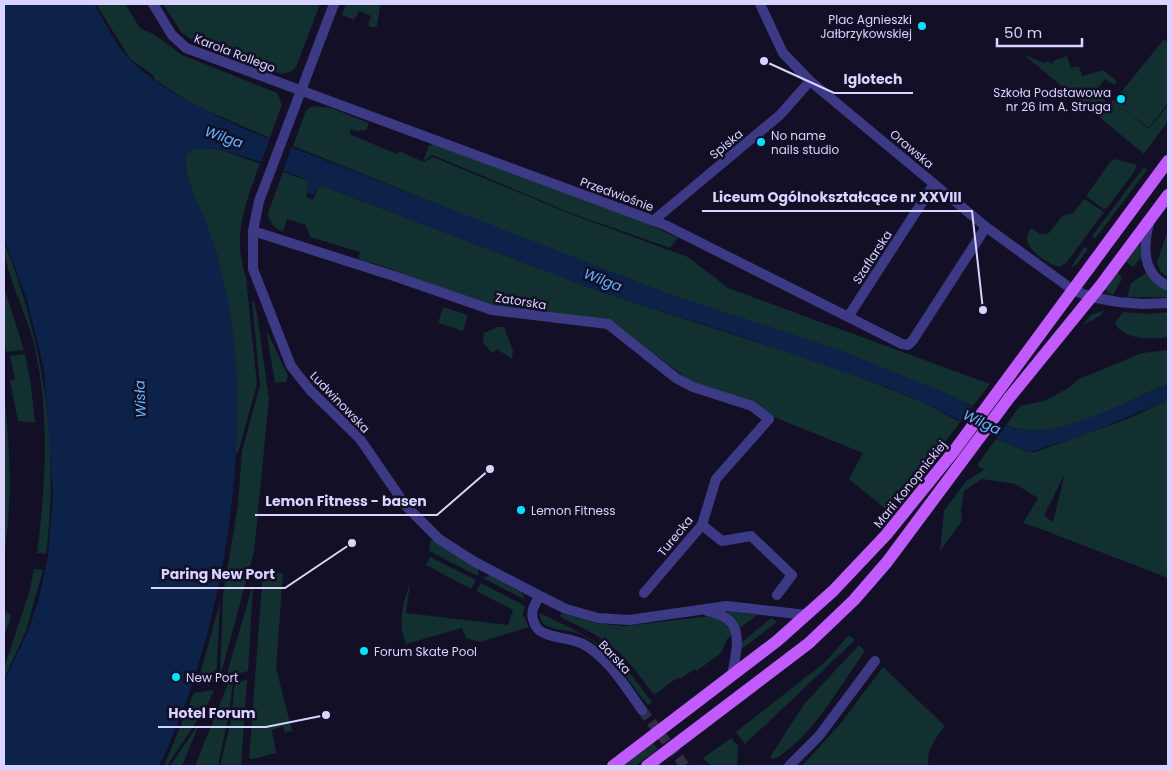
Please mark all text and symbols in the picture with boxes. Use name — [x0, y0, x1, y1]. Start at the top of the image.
place label: Plac Agnieszki Jałbrzykowskiej — [820, 11, 912, 42]
scale bar — [997, 15, 1082, 47]
marker: Plac Agnieszki Jałbrzykowskiej — [916, 20, 928, 32]
text: 50 m — [1004, 22, 1042, 43]
street label: Karola Rollego — [192, 30, 278, 76]
callout: Iglotech — [834, 64, 913, 93]
text: Iglotech — [844, 69, 902, 89]
place label: Szkoła Podstawowa nr 26 im A. Struga — [993, 84, 1111, 115]
marker: Szkoła Podstawowa nr 26 im A. Struga — [1115, 93, 1127, 105]
water label: Wilga — [202, 121, 246, 153]
street label: Spiska — [706, 125, 746, 163]
street label: Orawska — [886, 126, 938, 172]
place label: No name nails studio — [771, 127, 840, 158]
marker: No name nails studio — [755, 136, 767, 148]
street label: Przedwiośnie — [578, 173, 656, 215]
callout: Liceum Ogólnokształcące nr XXVIII — [702, 182, 972, 211]
text: Liceum Ogólnokształcące nr XXVIII — [712, 187, 962, 207]
street label: Szaflarska — [848, 227, 896, 287]
water label: Wilga — [581, 264, 626, 297]
street label: Zatorska — [494, 289, 548, 313]
street label: Ludwinowska — [306, 367, 374, 437]
water label: Wisła — [129, 379, 151, 418]
water label: Wilga — [960, 405, 1005, 440]
street label: Marii Konopnickiej — [869, 437, 951, 531]
callout: Lemon Fitness - basen — [255, 486, 437, 515]
text: Lemon Fitness - basen — [265, 491, 427, 511]
place label: Lemon Fitness — [531, 502, 616, 519]
marker: Lemon Fitness — [515, 504, 527, 516]
street label: Turecka — [653, 512, 697, 560]
callout: Paring New Port — [151, 559, 285, 588]
text: Paring New Port — [161, 564, 275, 584]
street label: Barska — [595, 636, 635, 678]
place label: Forum Skate Pool — [374, 643, 477, 660]
marker: Forum Skate Pool — [358, 645, 370, 657]
place label: New Port — [186, 669, 238, 686]
marker: New Port — [170, 671, 182, 683]
callout: Hotel Forum — [158, 698, 266, 727]
text: Hotel Forum — [168, 703, 256, 723]

